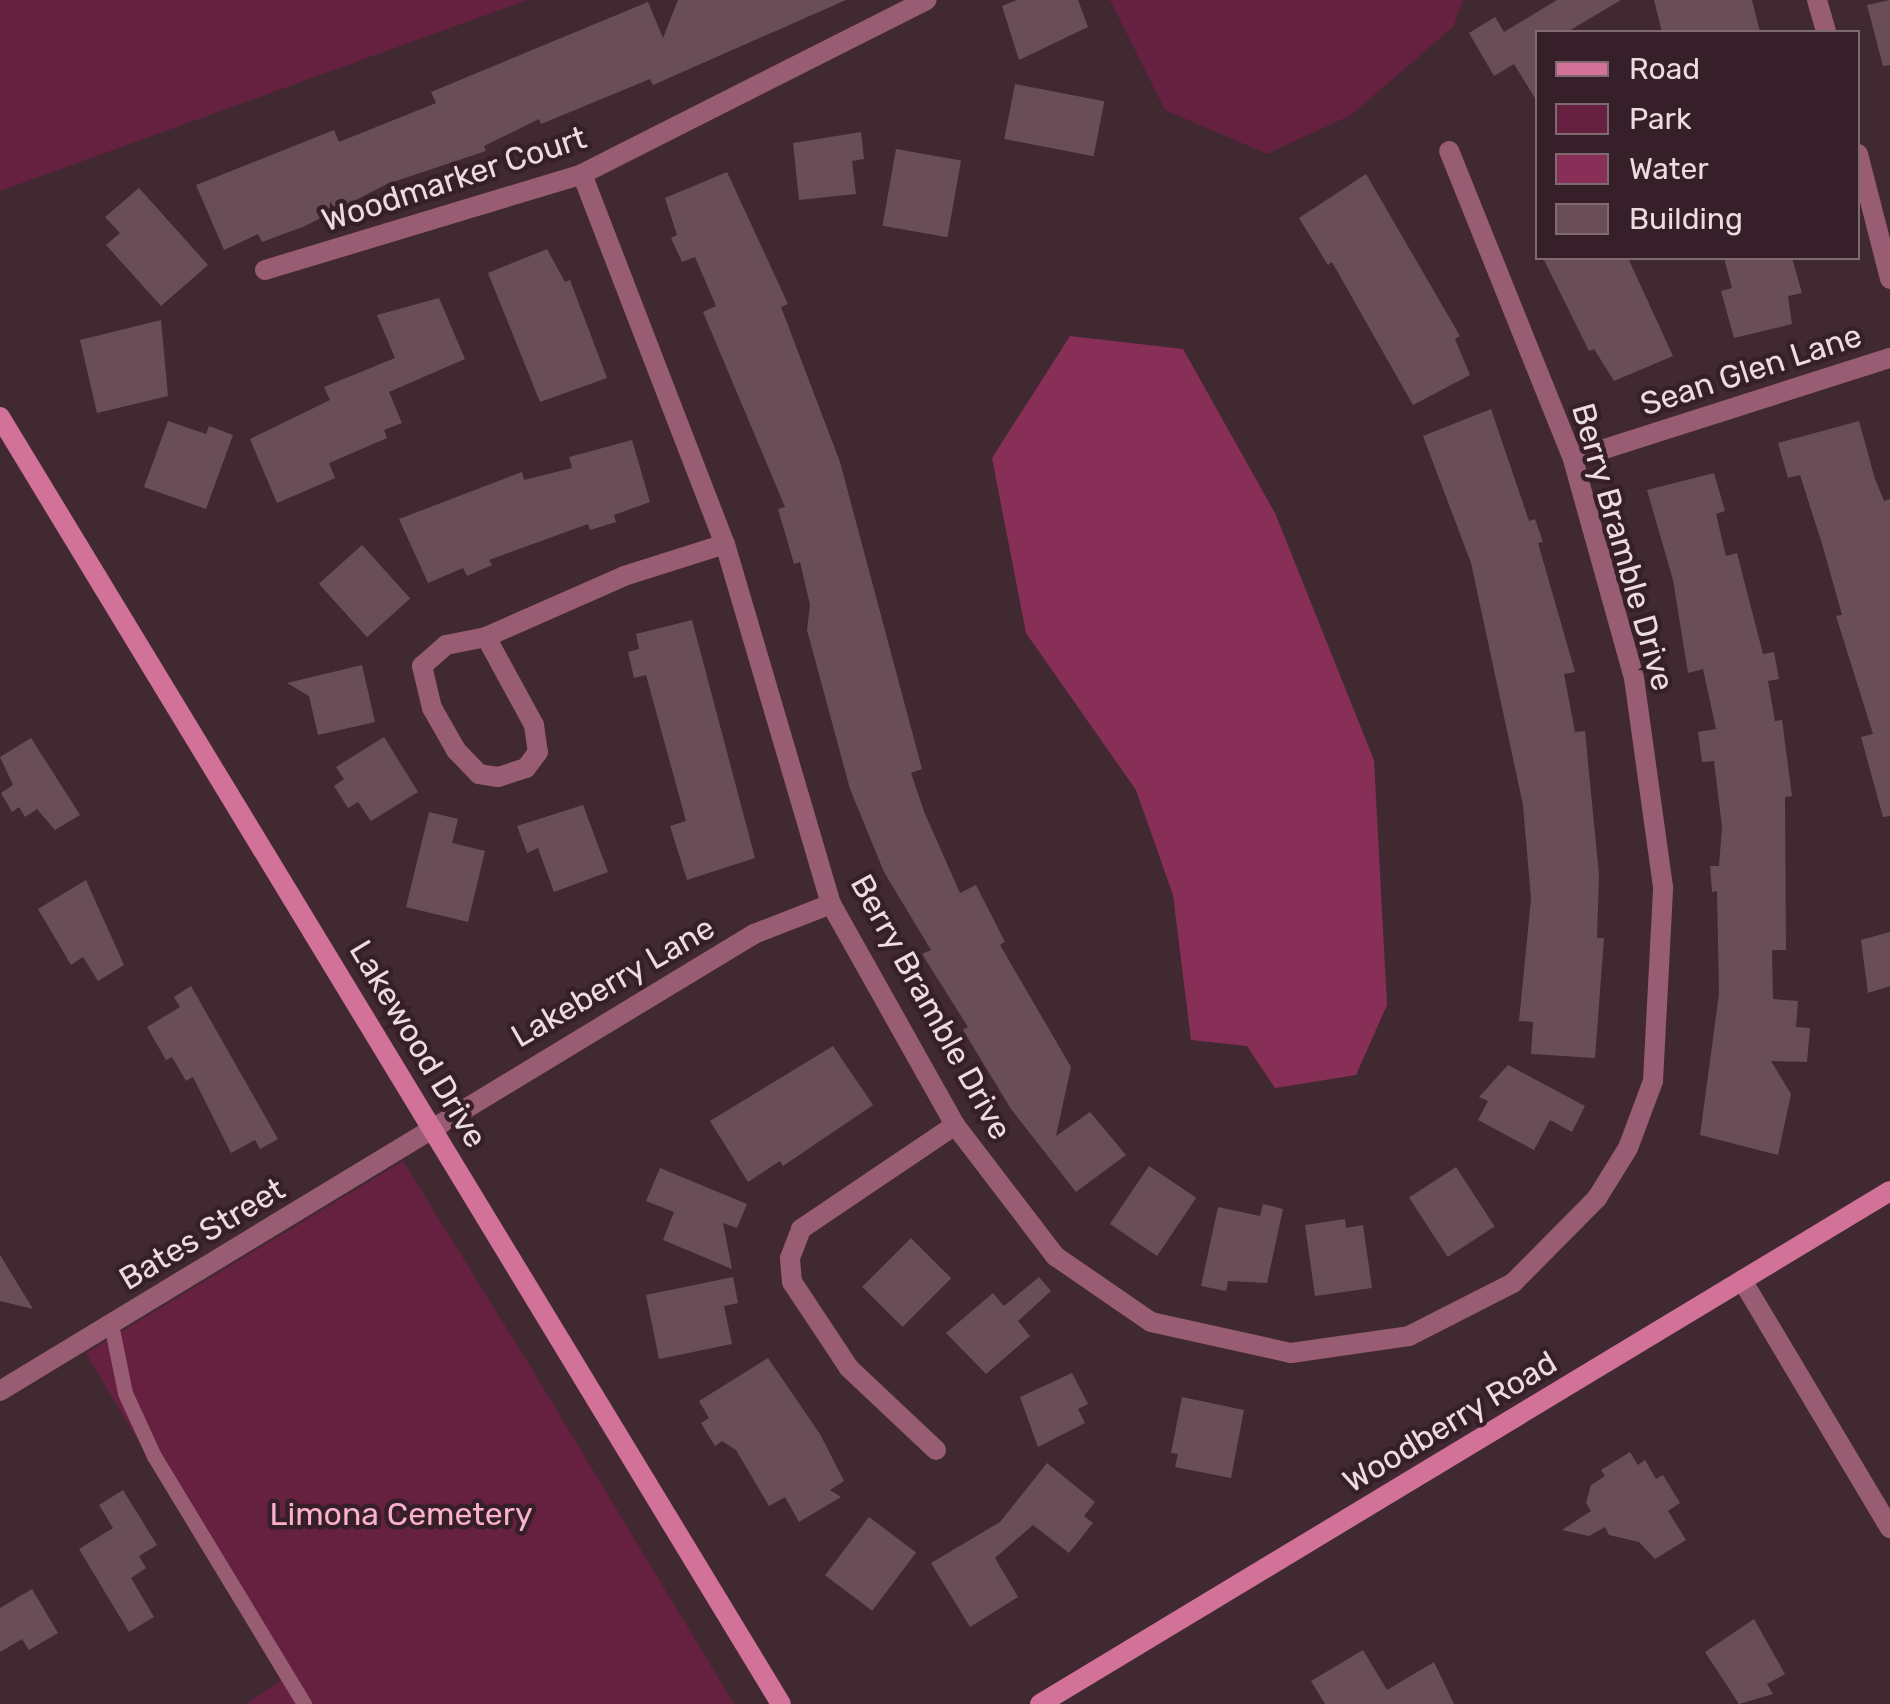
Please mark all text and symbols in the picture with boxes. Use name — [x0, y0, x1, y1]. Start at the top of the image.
legend — [1535, 30, 1860, 260]
text: Road — [1629, 51, 1700, 87]
text: Park — [1629, 101, 1691, 137]
street label: Woodmarker Court — [317, 118, 591, 240]
text: Water — [1629, 151, 1709, 187]
text: Building — [1629, 201, 1743, 237]
street label: Sean Glen Lane — [1635, 316, 1867, 424]
street label: Berry Bramble Drive — [1563, 398, 1683, 696]
street label: Berry Bramble Drive — [842, 867, 1020, 1147]
street label: Lakeberry Lane — [504, 908, 722, 1056]
street label: Lakewood Drive — [341, 934, 495, 1154]
street label: Bates Street — [112, 1170, 292, 1298]
street label: Woodberry Road — [1336, 1343, 1564, 1501]
park label: Limona Cemetery — [269, 1495, 533, 1533]

